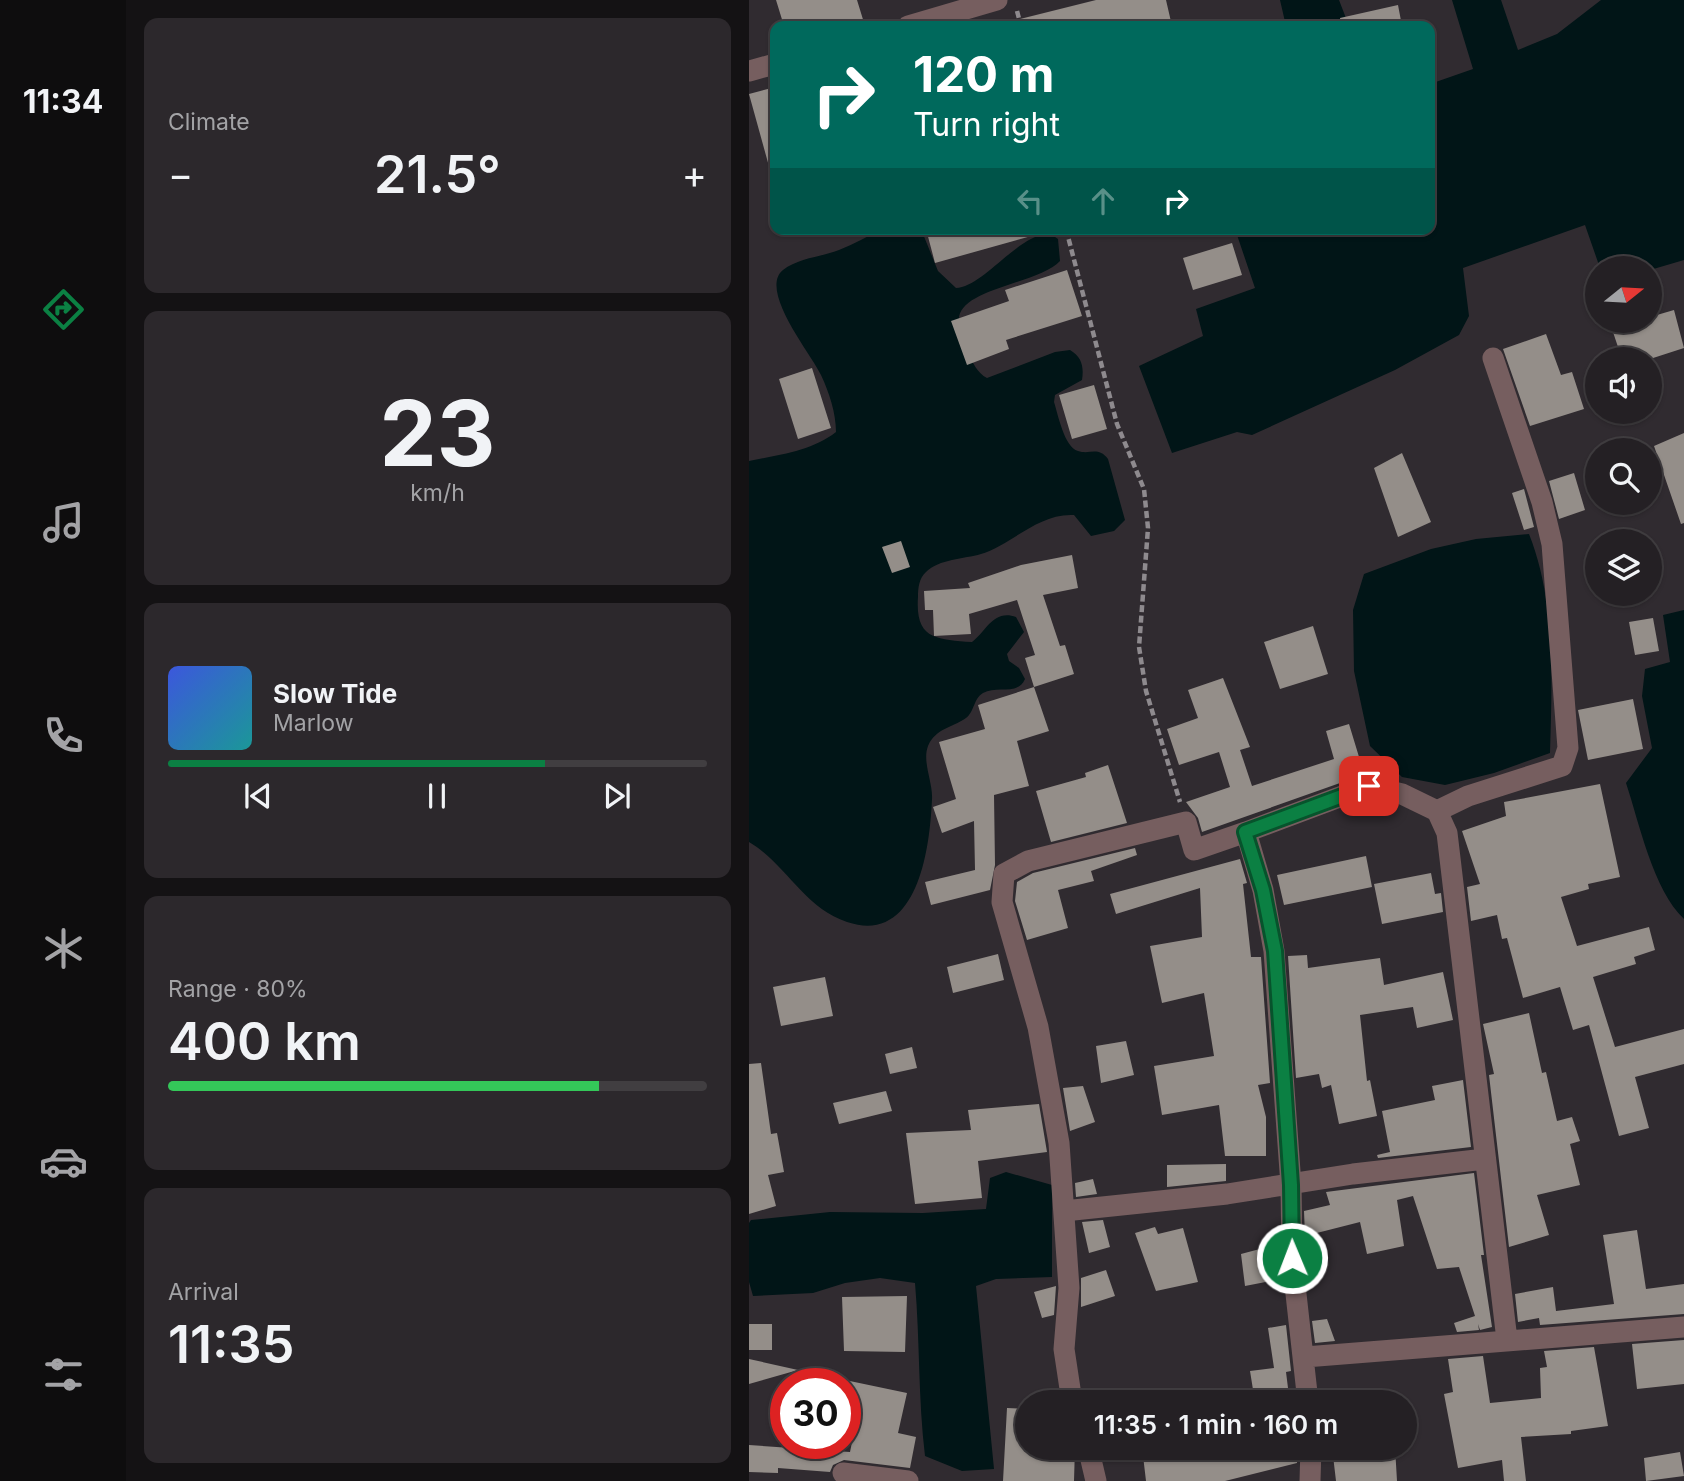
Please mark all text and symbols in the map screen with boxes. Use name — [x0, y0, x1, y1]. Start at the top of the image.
text: 120 m — [913, 45, 1054, 104]
icon: right — [798, 49, 889, 140]
text: 11:34 — [23, 82, 103, 121]
text: Turn right — [913, 105, 1060, 144]
text: Climate — [168, 108, 250, 136]
text: 21.5° — [374, 143, 501, 206]
text: − — [168, 151, 193, 197]
text: + — [682, 151, 707, 197]
icon: left — [1011, 182, 1049, 220]
icon: ahead — [1084, 182, 1122, 220]
icon: right — [1157, 182, 1195, 220]
north arrow — [1585, 256, 1663, 332]
map controls — [1585, 256, 1662, 606]
icon: directions — [39, 285, 88, 334]
button: sound — [1585, 347, 1662, 424]
text: 23 — [379, 378, 496, 488]
button: search — [1585, 438, 1662, 515]
text: km/h — [410, 479, 465, 507]
icon: music — [39, 498, 88, 547]
button: layers — [1585, 529, 1662, 606]
text: Slow Tide — [273, 678, 397, 709]
text: Marlow — [273, 709, 353, 737]
icon: phone — [39, 711, 88, 760]
pin — [1339, 756, 1399, 816]
icon: arrive — [1350, 767, 1388, 805]
icon: previous — [239, 777, 277, 815]
icon: pause — [418, 777, 456, 815]
icon: next — [598, 777, 636, 815]
icon: climate — [39, 924, 88, 973]
text: Range · 80% — [168, 975, 308, 1003]
text: 400 km — [168, 1010, 361, 1073]
icon: car — [39, 1137, 88, 1186]
position arrow — [1255, 1221, 1329, 1295]
text: Arrival — [168, 1278, 239, 1306]
text: 11:35 — [168, 1313, 294, 1376]
icon: filters — [39, 1350, 88, 1399]
speed limit sign: 30 — [770, 1368, 861, 1459]
text: 11:35 · 1 min · 160 m — [1094, 1409, 1338, 1440]

